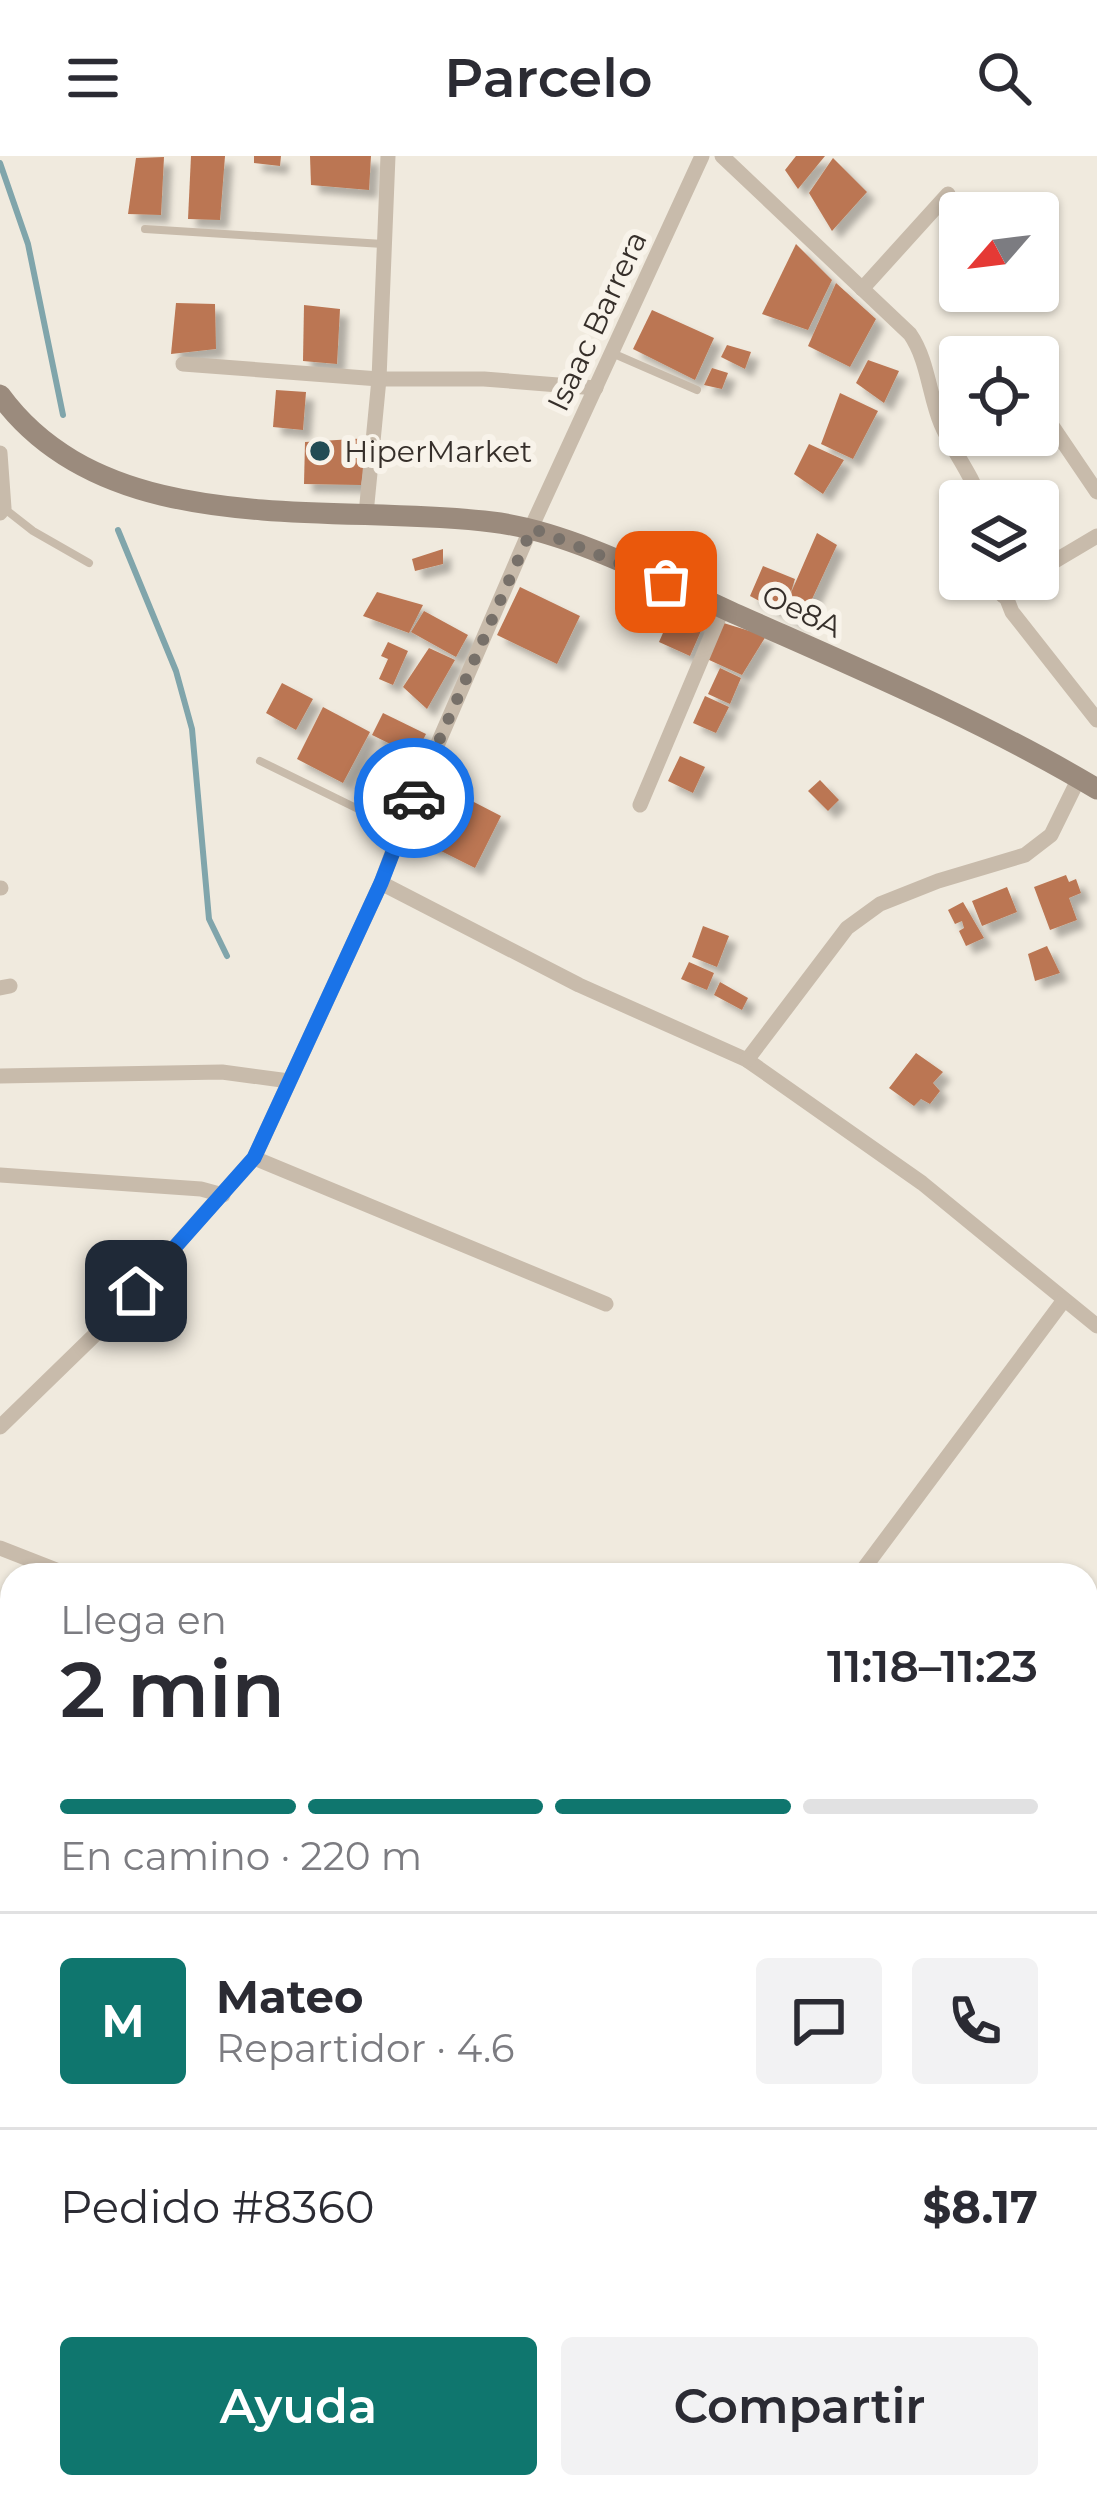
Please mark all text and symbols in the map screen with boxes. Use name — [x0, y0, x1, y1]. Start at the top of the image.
icon: menu — [60, 45, 126, 111]
text: Parcelo — [444, 45, 653, 111]
icon: search — [971, 45, 1037, 111]
north arrow — [939, 192, 1059, 312]
map controls — [939, 192, 1059, 600]
street label: Isaac Barrera — [539, 225, 655, 417]
button: locate — [939, 336, 1059, 456]
place label: HiperMarket — [344, 433, 532, 470]
marker: HiperMarket — [307, 438, 333, 464]
button: layers — [939, 480, 1059, 600]
pin — [615, 531, 717, 633]
icon: bag — [633, 549, 699, 615]
street label: Oe8A — [756, 577, 848, 646]
courier — [354, 738, 474, 858]
icon: car — [381, 765, 447, 831]
pin — [85, 1240, 187, 1342]
icon: home — [103, 1258, 169, 1324]
text: Llega en — [60, 1596, 227, 1644]
text: 11:18–11:23 — [827, 1638, 1038, 1693]
text: 2 min — [60, 1641, 285, 1737]
text: En camino · 220 m — [60, 1832, 422, 1880]
button: chat — [756, 1958, 882, 2084]
button: phone — [912, 1958, 1038, 2084]
text: Mateo — [216, 1969, 363, 2024]
text: M — [102, 1993, 144, 2048]
text: Repartidor · 4.6 — [216, 2024, 515, 2072]
text: Pedido #8360 — [60, 2179, 375, 2234]
text: $8.17 — [923, 2179, 1038, 2234]
button: Ayuda — [60, 2337, 537, 2475]
button: Compartir — [561, 2337, 1038, 2475]

